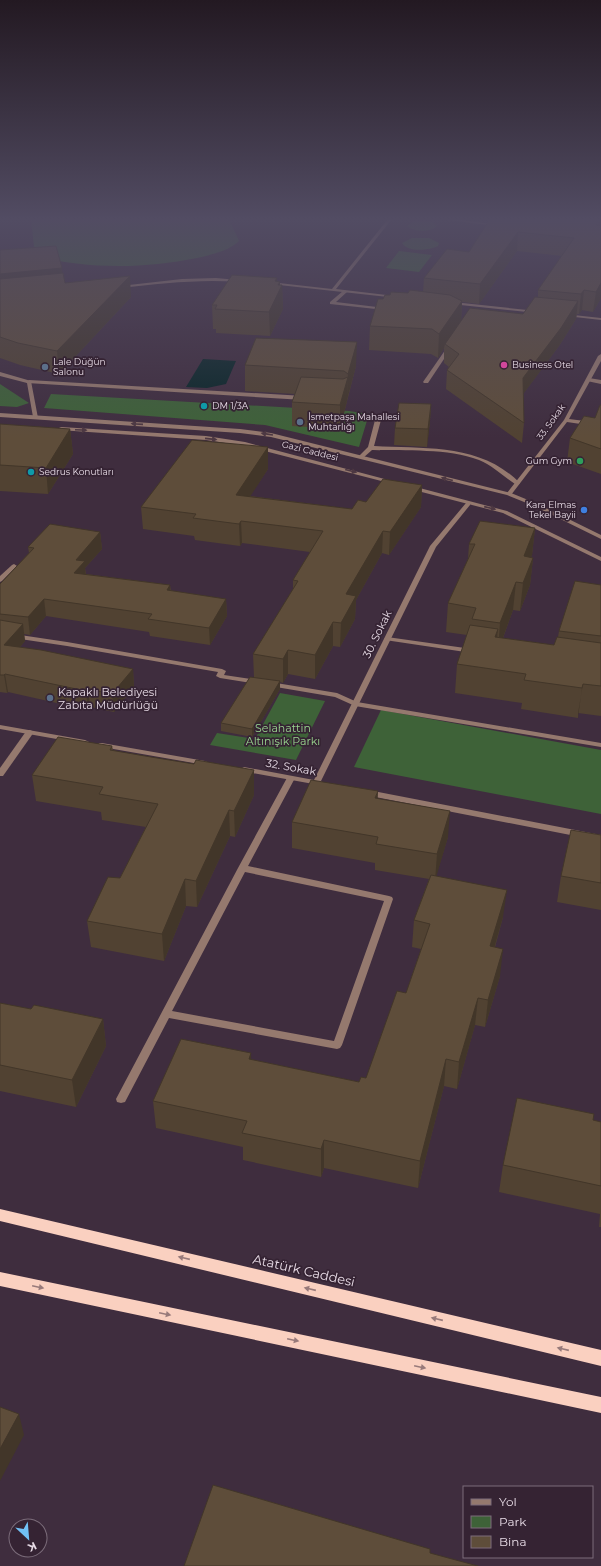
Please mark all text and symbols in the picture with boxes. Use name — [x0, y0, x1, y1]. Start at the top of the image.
place label: Lale Düğün Salonu — [53, 356, 106, 377]
place label: Business Otel — [512, 359, 573, 370]
marker: Business Otel — [499, 360, 509, 370]
marker: Lale Düğün Salonu — [40, 362, 50, 372]
place label: DM 1/3A — [212, 400, 249, 411]
marker: DM 1/3A — [199, 401, 209, 411]
street label: 33. Sokak — [534, 401, 568, 442]
place label: İsmetpaşa Mahallesi Muhtarlığı — [308, 411, 400, 432]
marker: İsmetpaşa Mahallesi Muhtarlığı — [295, 417, 305, 427]
one-way arrow — [131, 420, 143, 427]
one-way arrow — [75, 427, 87, 434]
one-way arrow — [261, 431, 273, 437]
one-way arrow — [205, 436, 217, 442]
street label: Gazi Caddesi — [281, 438, 339, 463]
place label: Gum Gym — [526, 455, 572, 466]
marker: Gum Gym — [575, 456, 585, 466]
place label: Sedrus Konutları — [39, 466, 114, 477]
marker: Sedrus Konutları — [26, 467, 36, 477]
one-way arrow — [345, 468, 357, 474]
one-way arrow — [441, 476, 453, 482]
place label: Kara Elmas Tekel Bayii — [526, 499, 577, 520]
marker: Kara Elmas Tekel Bayii — [579, 505, 589, 515]
one-way arrow — [484, 506, 496, 512]
street label: 30. Sokak — [359, 607, 395, 660]
place label: Kapaklı Belediyesi Zabıta Müdürlüğü — [58, 685, 158, 712]
marker: Kapaklı Belediyesi Zabıta Müdürlüğü — [45, 693, 55, 703]
park label: Selahattin Altınışık Parkı — [246, 721, 320, 748]
street label: 32. Sokak — [265, 756, 318, 778]
street label: Atatürk Caddesi — [251, 1250, 357, 1290]
one-way arrow — [178, 1255, 190, 1261]
one-way arrow — [32, 1285, 44, 1291]
one-way arrow — [304, 1285, 316, 1291]
one-way arrow — [159, 1311, 172, 1317]
one-way arrow — [430, 1315, 443, 1321]
one-way arrow — [287, 1338, 299, 1344]
one-way arrow — [557, 1345, 569, 1351]
one-way arrow — [414, 1364, 426, 1370]
legend — [463, 1486, 593, 1558]
text: Yol — [499, 1494, 517, 1509]
text: Park — [499, 1514, 527, 1529]
north arrow — [8, 1518, 48, 1558]
text: Bina — [499, 1534, 526, 1549]
text: K — [25, 1539, 39, 1555]

